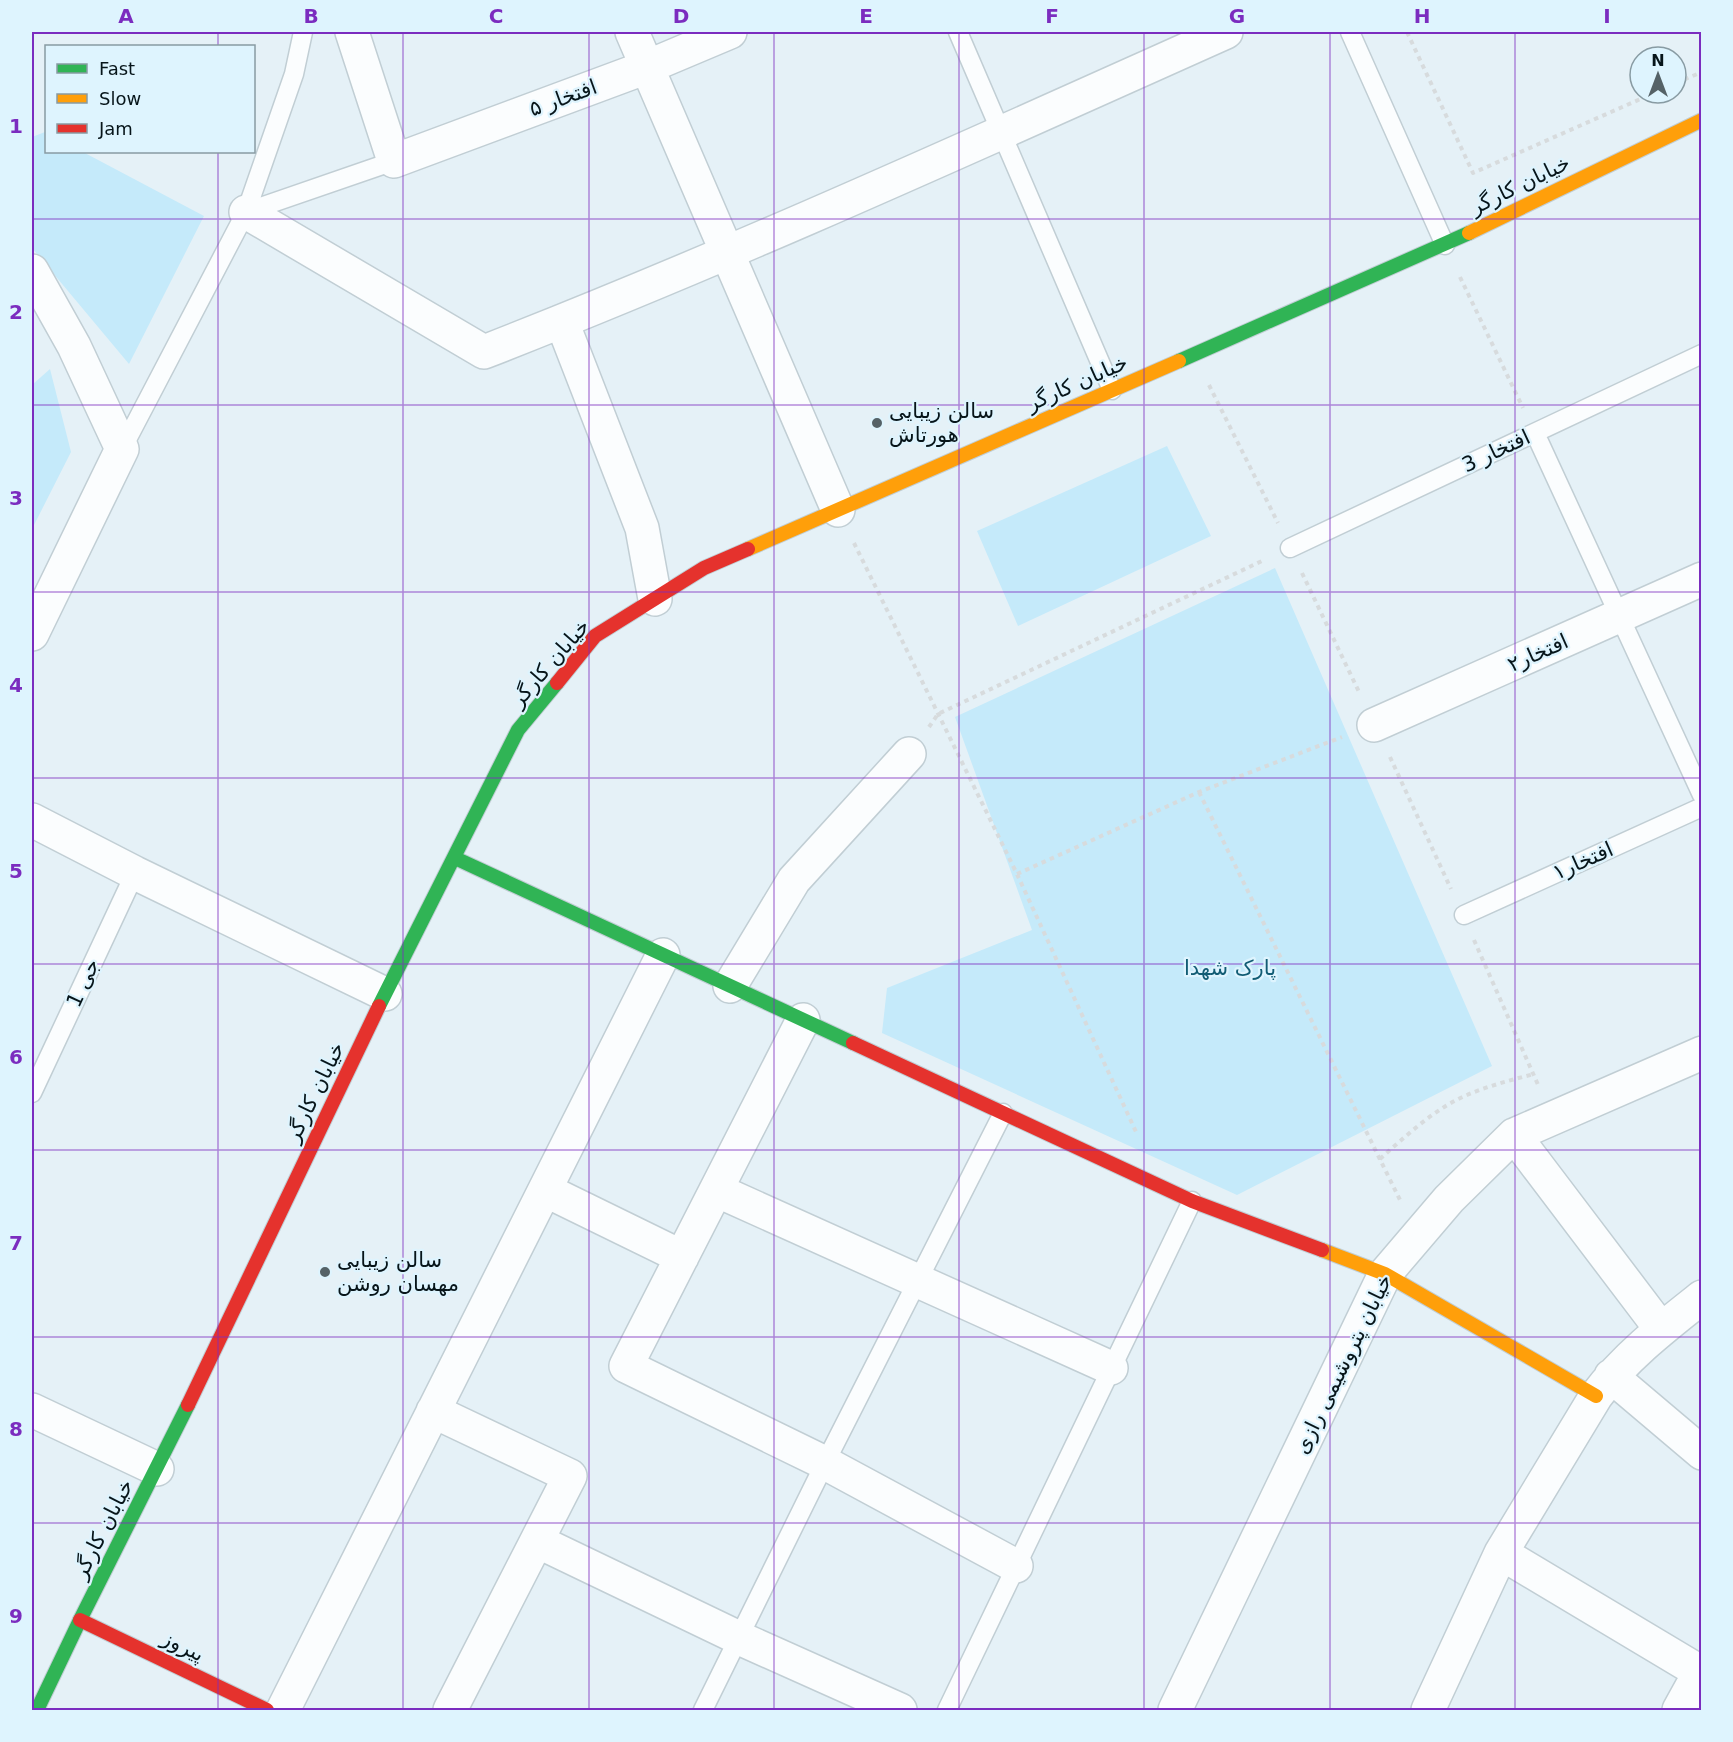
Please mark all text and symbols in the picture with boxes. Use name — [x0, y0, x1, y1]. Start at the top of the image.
text: A — [118, 4, 134, 28]
text: B — [303, 4, 319, 28]
text: C — [489, 4, 503, 28]
text: D — [673, 4, 689, 28]
text: E — [859, 4, 873, 28]
text: F — [1045, 4, 1059, 28]
text: G — [1229, 4, 1245, 28]
text: H — [1414, 4, 1430, 28]
text: I — [1603, 4, 1611, 28]
legend — [45, 45, 255, 153]
north arrow — [1628, 45, 1688, 105]
text: N — [1651, 51, 1665, 70]
text: Fast — [99, 58, 135, 79]
street label: افتخار ۵ — [526, 75, 600, 121]
text: Slow — [99, 88, 141, 109]
text: 1 — [9, 114, 23, 138]
text: Jam — [98, 118, 133, 139]
street label: خیابان کارگر — [1465, 151, 1574, 220]
text: 2 — [9, 300, 23, 324]
street label: خیابان کارگر — [1022, 350, 1131, 416]
place label: سالن زیبایی هورتاش — [889, 399, 994, 447]
marker: سالن زیبایی هورتاش — [870, 416, 884, 430]
street label: افتخار 3 — [1458, 425, 1534, 477]
text: 3 — [9, 486, 23, 510]
street label: خیابان کارگر — [505, 614, 595, 712]
street label: افتخار۲ — [1504, 629, 1572, 677]
text: 4 — [9, 673, 23, 697]
street label: افتخار۱ — [1549, 837, 1617, 885]
text: 5 — [9, 859, 23, 883]
street label: جی 1 — [61, 955, 105, 1011]
park label: پارک شهدا — [1184, 956, 1276, 980]
street label: خیابان کارگر — [280, 1038, 349, 1147]
text: 6 — [9, 1045, 23, 1069]
text: 7 — [9, 1231, 23, 1255]
place label: سالن زیبایی مهسان روشن — [337, 1248, 459, 1296]
marker: سالن زیبایی مهسان روشن — [318, 1265, 332, 1279]
street label: خیابان پتروشیمی رازی — [1289, 1270, 1397, 1458]
text: 8 — [9, 1417, 23, 1441]
street label: خیابان کارگر — [67, 1475, 138, 1584]
text: 9 — [9, 1604, 23, 1628]
street label: پیروز — [157, 1625, 208, 1667]

